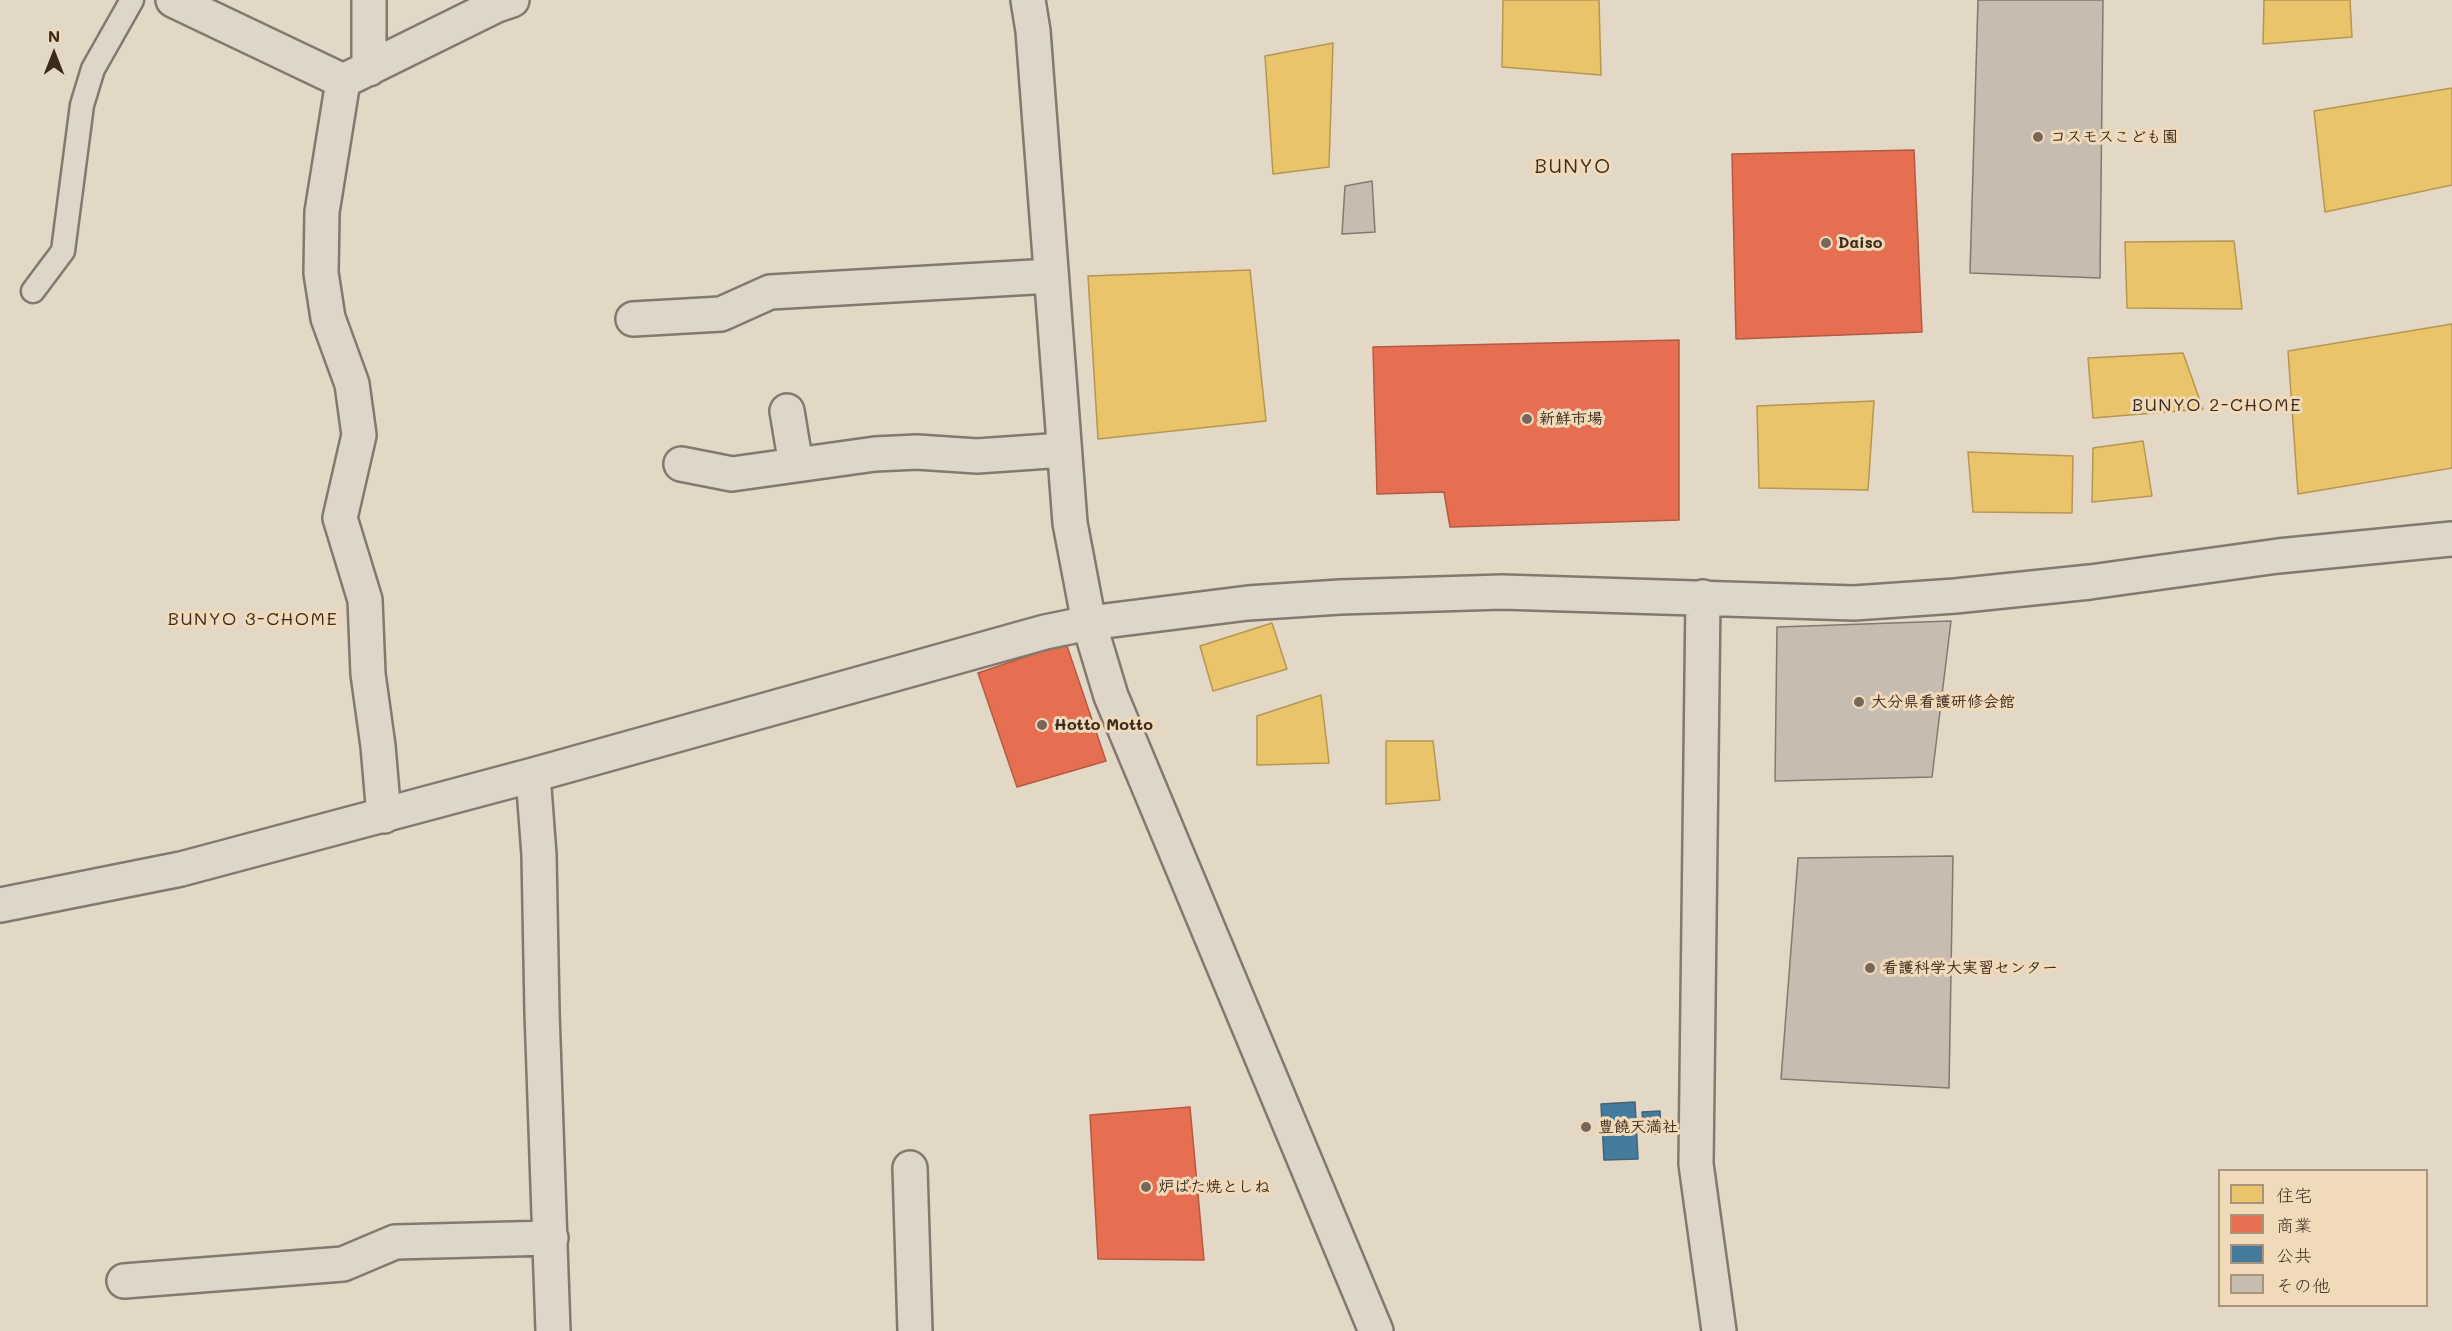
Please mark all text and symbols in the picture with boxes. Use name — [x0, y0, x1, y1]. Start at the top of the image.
north arrow — [24, 24, 84, 84]
text: N — [48, 25, 60, 46]
place label: コスモスこども園 — [2050, 127, 2178, 147]
marker: コスモスこども園 — [2031, 130, 2045, 144]
district label: BUNYO — [1535, 155, 1611, 179]
place label: Daiso — [1838, 233, 1882, 253]
marker: Daiso — [1819, 236, 1833, 250]
district label: BUNYO 2-CHOME — [2132, 394, 2302, 416]
place label: 新鮮市場 — [1539, 409, 1603, 429]
marker: 新鮮市場 — [1520, 412, 1534, 426]
district label: BUNYO 3-CHOME — [168, 608, 338, 630]
place label: 大分県看護研修会館 — [1871, 692, 2015, 712]
marker: 大分県看護研修会館 — [1852, 695, 1866, 709]
place label: Hotto Motto — [1054, 715, 1153, 735]
marker: Hotto Motto — [1035, 718, 1049, 732]
place label: 看護科学大実習センター — [1882, 958, 2058, 978]
marker: 看護科学大実習センター — [1863, 961, 1877, 975]
place label: 豊饒天満社 — [1598, 1117, 1678, 1137]
marker: 豊饒天満社 — [1579, 1120, 1593, 1134]
legend — [2218, 1169, 2428, 1307]
place label: 炉ばた焼としね — [1158, 1177, 1270, 1197]
marker: 炉ばた焼としね — [1139, 1180, 1153, 1194]
text: 住宅 — [2276, 1183, 2312, 1207]
text: 商業 — [2276, 1213, 2312, 1237]
text: 公共 — [2276, 1243, 2312, 1267]
text: その他 — [2276, 1273, 2330, 1297]

